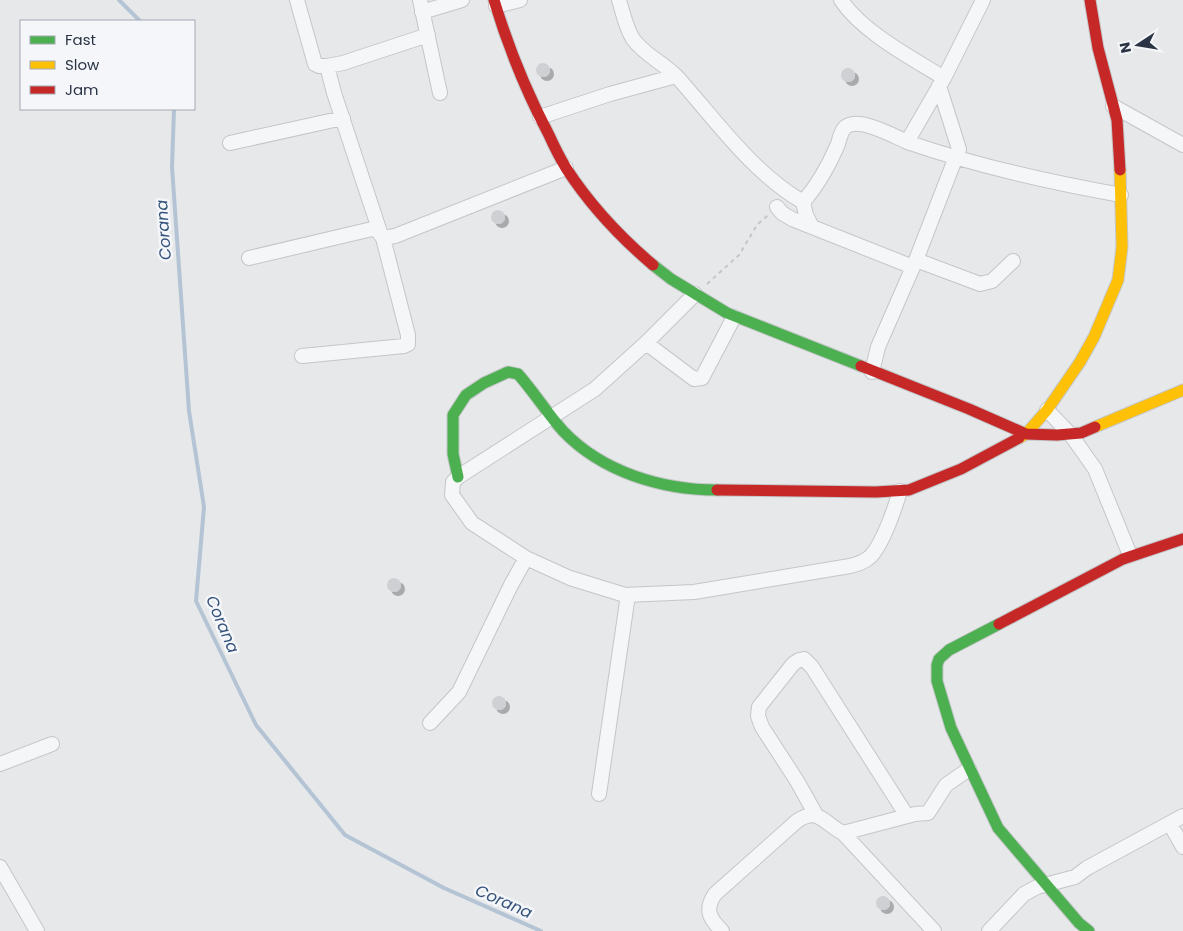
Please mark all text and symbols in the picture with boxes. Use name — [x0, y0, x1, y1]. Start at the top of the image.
legend — [20, 20, 195, 110]
north arrow — [1113, 20, 1163, 70]
text: Fast — [65, 29, 96, 50]
text: N — [1114, 40, 1136, 55]
text: Slow — [65, 54, 100, 75]
text: Jam — [65, 79, 99, 100]
water label: Corana — [150, 199, 177, 261]
water label: Corana — [200, 592, 245, 657]
water label: Corana — [472, 879, 536, 924]

